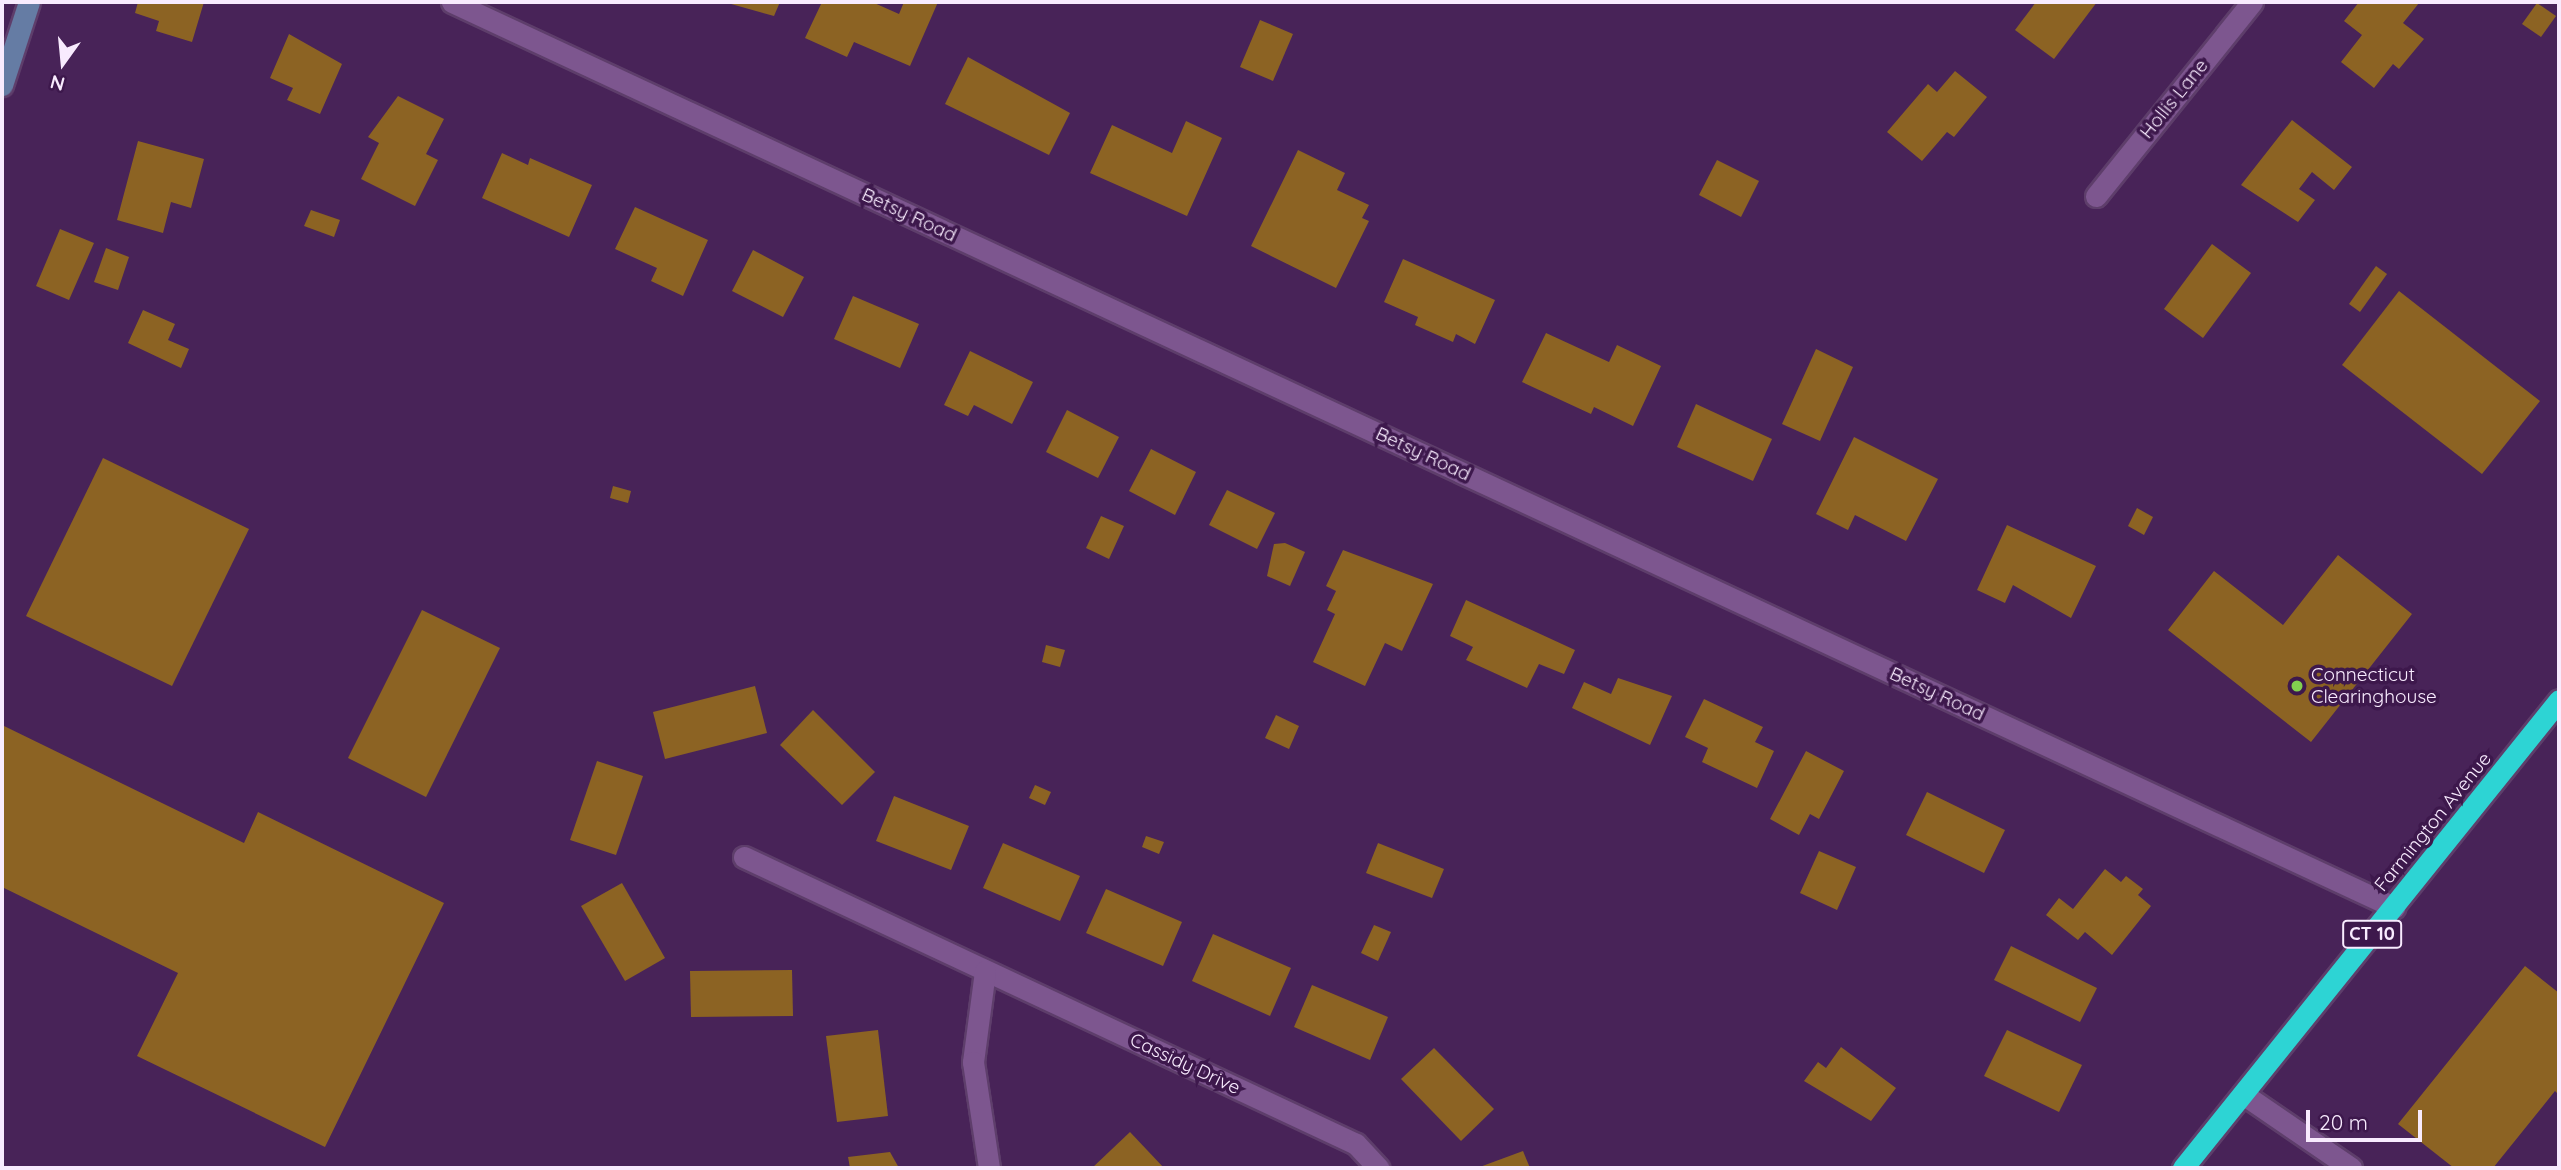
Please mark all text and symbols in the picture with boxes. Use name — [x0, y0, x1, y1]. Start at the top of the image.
north arrow — [28, 28, 98, 98]
street label: Hollis Lane — [2135, 55, 2213, 143]
text: N — [48, 70, 67, 97]
street label: Betsy Road — [858, 183, 960, 247]
street label: Betsy Road — [1372, 422, 1474, 486]
street label: Betsy Road — [1886, 662, 1988, 726]
place label: Connecticut Clearinghouse — [2311, 664, 2437, 708]
marker: Connecticut Clearinghouse — [2289, 678, 2305, 694]
street label: Farmington Avenue — [2370, 748, 2496, 896]
road number: CT 10 — [2340, 919, 2404, 948]
street label: Cassidy Drive — [1126, 1029, 1244, 1099]
scale bar — [2309, 1096, 2424, 1140]
text: 20 m — [2319, 1109, 2368, 1135]

